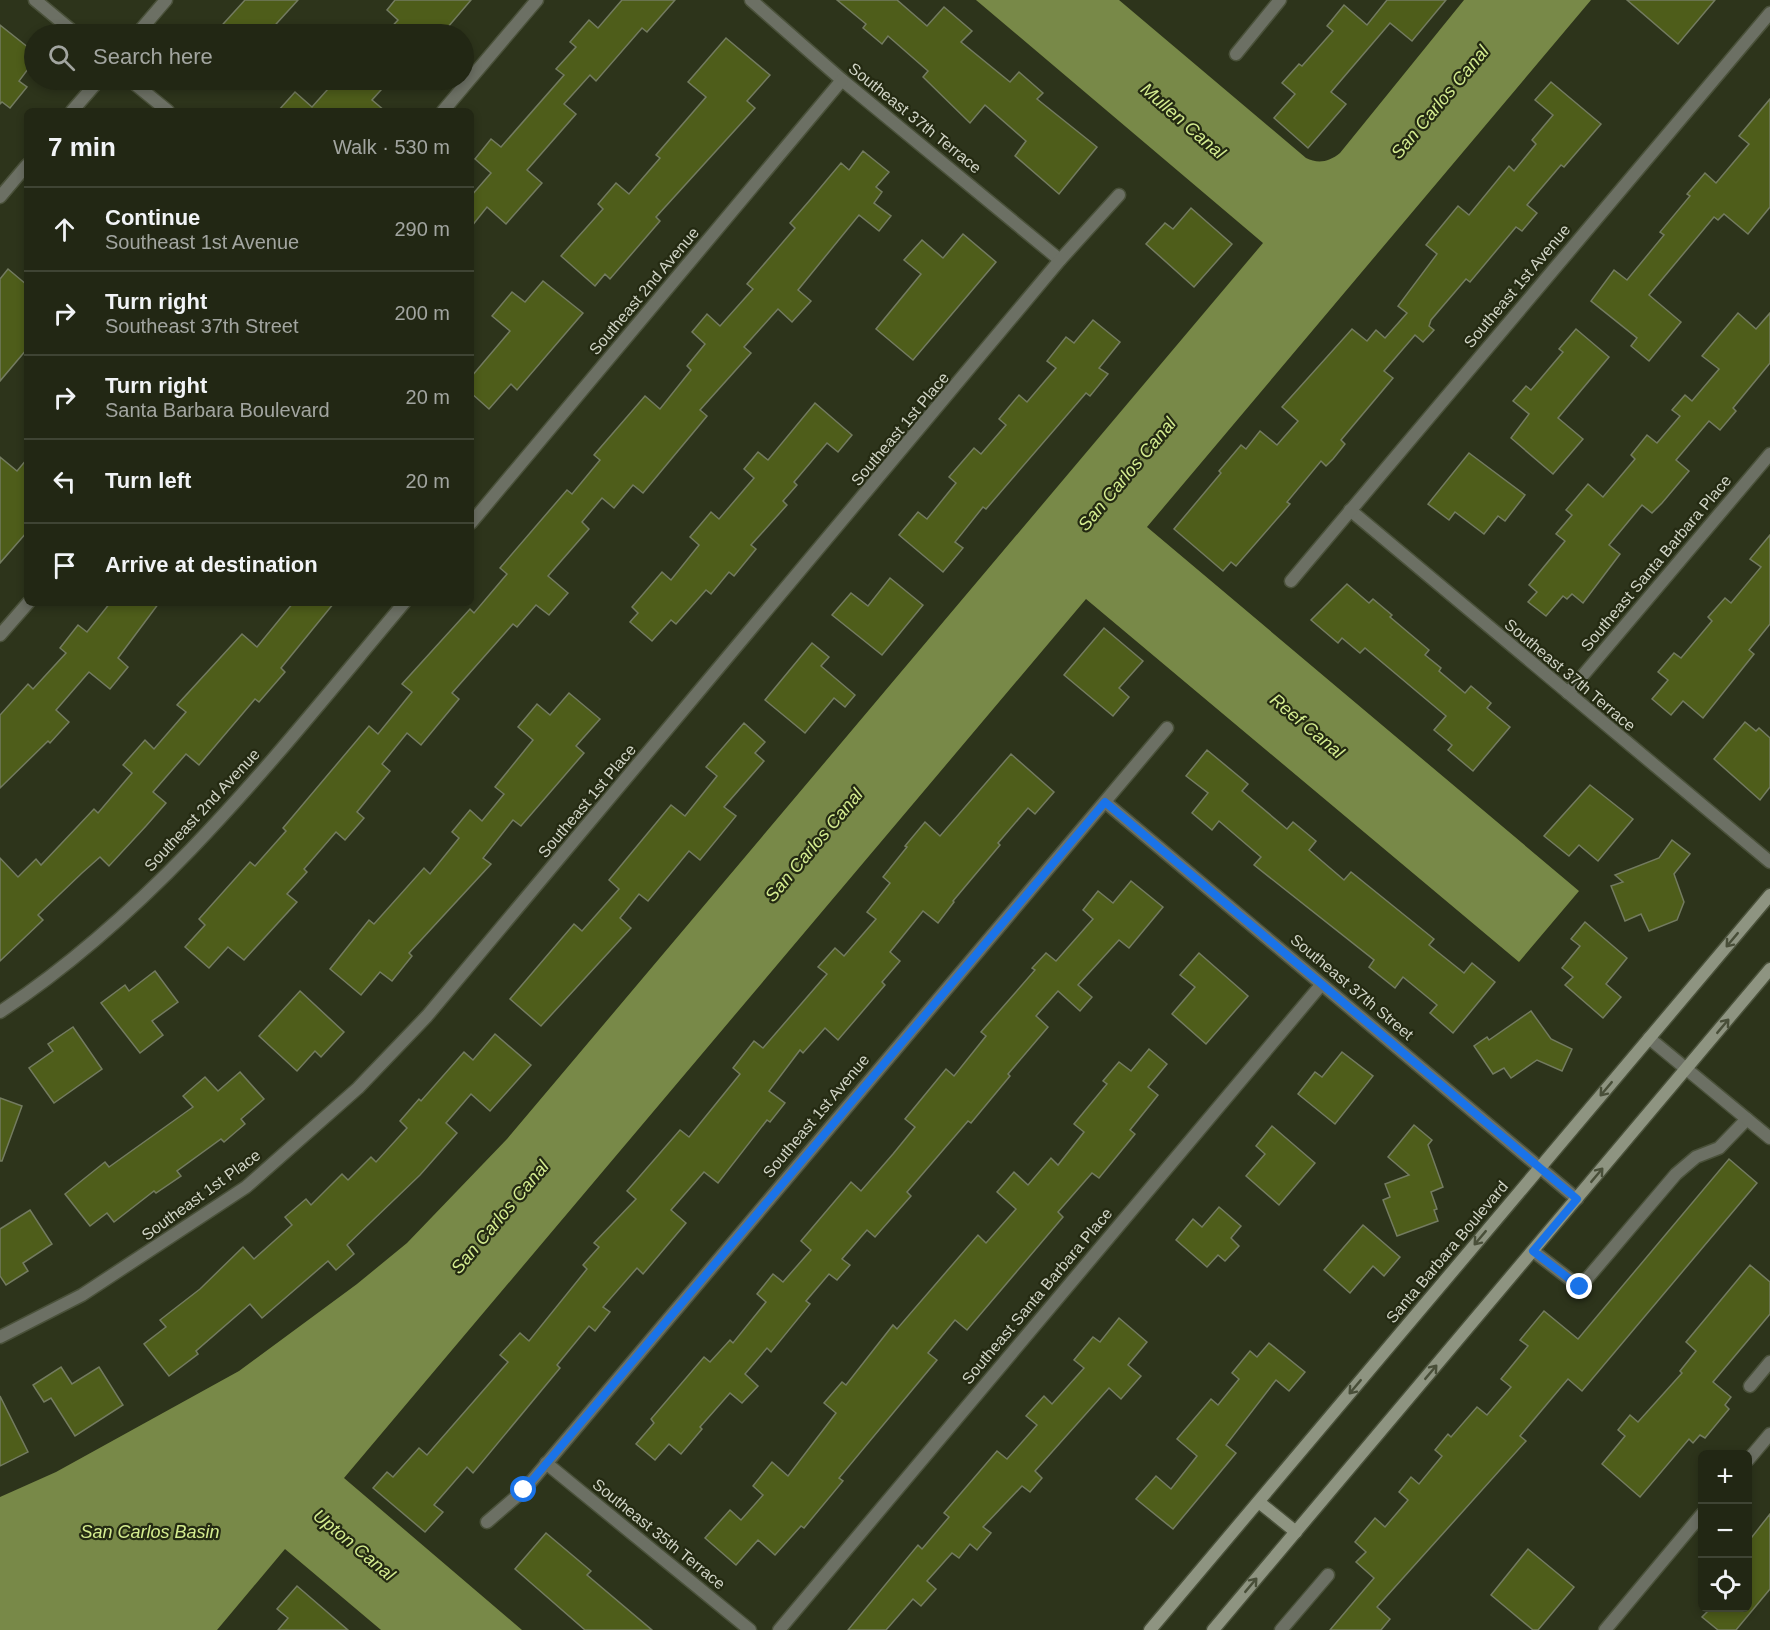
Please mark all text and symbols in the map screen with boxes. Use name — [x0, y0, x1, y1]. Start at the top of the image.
search box — [24, 24, 474, 90]
icon: search — [45, 41, 78, 74]
water label: San Carlos Canal — [1387, 41, 1494, 162]
text: Search here — [93, 44, 213, 69]
street label: Southeast 37th Terrace — [845, 59, 985, 177]
water label: Mullen Canal — [1137, 79, 1230, 164]
text: 7 min — [48, 132, 116, 162]
text: Walk · 530 m — [333, 136, 450, 158]
text: Continue — [105, 205, 200, 230]
icon: ahead — [48, 213, 81, 246]
text: 290 m — [394, 218, 450, 240]
street label: Southeast 1st Avenue — [1461, 221, 1574, 351]
street label: Southeast 2nd Avenue — [586, 224, 702, 358]
text: Southeast 1st Avenue — [105, 231, 299, 253]
text: Turn right — [105, 289, 207, 314]
icon: right — [48, 297, 81, 330]
text: 200 m — [394, 302, 450, 324]
text: Southeast 37th Street — [105, 315, 298, 337]
street label: Southeast 1st Place — [848, 369, 952, 489]
text: Turn right — [105, 373, 207, 398]
icon: right — [48, 381, 81, 414]
text: 20 m — [406, 386, 450, 408]
text: Santa Barbara Boulevard — [105, 399, 330, 421]
water label: San Carlos Canal — [1074, 413, 1181, 534]
icon: left — [48, 465, 81, 498]
text: Turn left — [105, 468, 191, 493]
text: 20 m — [406, 470, 450, 492]
street label: Southeast Santa Barbara Place — [1577, 472, 1735, 654]
icon: arrive — [48, 549, 81, 582]
text: Arrive at destination — [105, 552, 318, 577]
street label: Southeast 37th Terrace — [1501, 615, 1639, 735]
water label: Reef Canal — [1266, 689, 1349, 763]
street label: Southeast 1st Place — [535, 741, 639, 861]
street label: Southeast 2nd Avenue — [141, 745, 263, 875]
water label: San Carlos Canal — [761, 784, 868, 905]
street label: Southeast 37th Street — [1287, 931, 1417, 1044]
one-way arrow — [1725, 932, 1739, 947]
one-way arrow — [1716, 1019, 1730, 1034]
street label: Southeast 1st Avenue — [760, 1051, 873, 1181]
one-way arrow — [1600, 1081, 1613, 1097]
street label: Southeast 1st Place — [138, 1146, 264, 1244]
water label: San Carlos Canal — [447, 1156, 554, 1277]
one-way arrow — [1590, 1168, 1604, 1183]
street label: Santa Barbara Boulevard — [1383, 1178, 1511, 1326]
street label: Southeast Santa Barbara Place — [958, 1205, 1116, 1387]
one-way arrow — [1474, 1229, 1487, 1245]
route end — [1566, 1273, 1592, 1299]
one-way arrow — [1424, 1365, 1438, 1380]
one-way arrow — [1348, 1379, 1362, 1394]
map controls — [1698, 1450, 1752, 1612]
button: + — [1698, 1450, 1752, 1504]
street label: Southeast 35th Terrace — [589, 1475, 729, 1593]
route start — [510, 1476, 536, 1502]
button: − — [1698, 1504, 1752, 1558]
water label: Upton Canal — [309, 1505, 400, 1585]
water label: San Carlos Basin — [80, 1522, 220, 1542]
button: locate — [1698, 1558, 1752, 1612]
one-way arrow — [1244, 1578, 1258, 1593]

